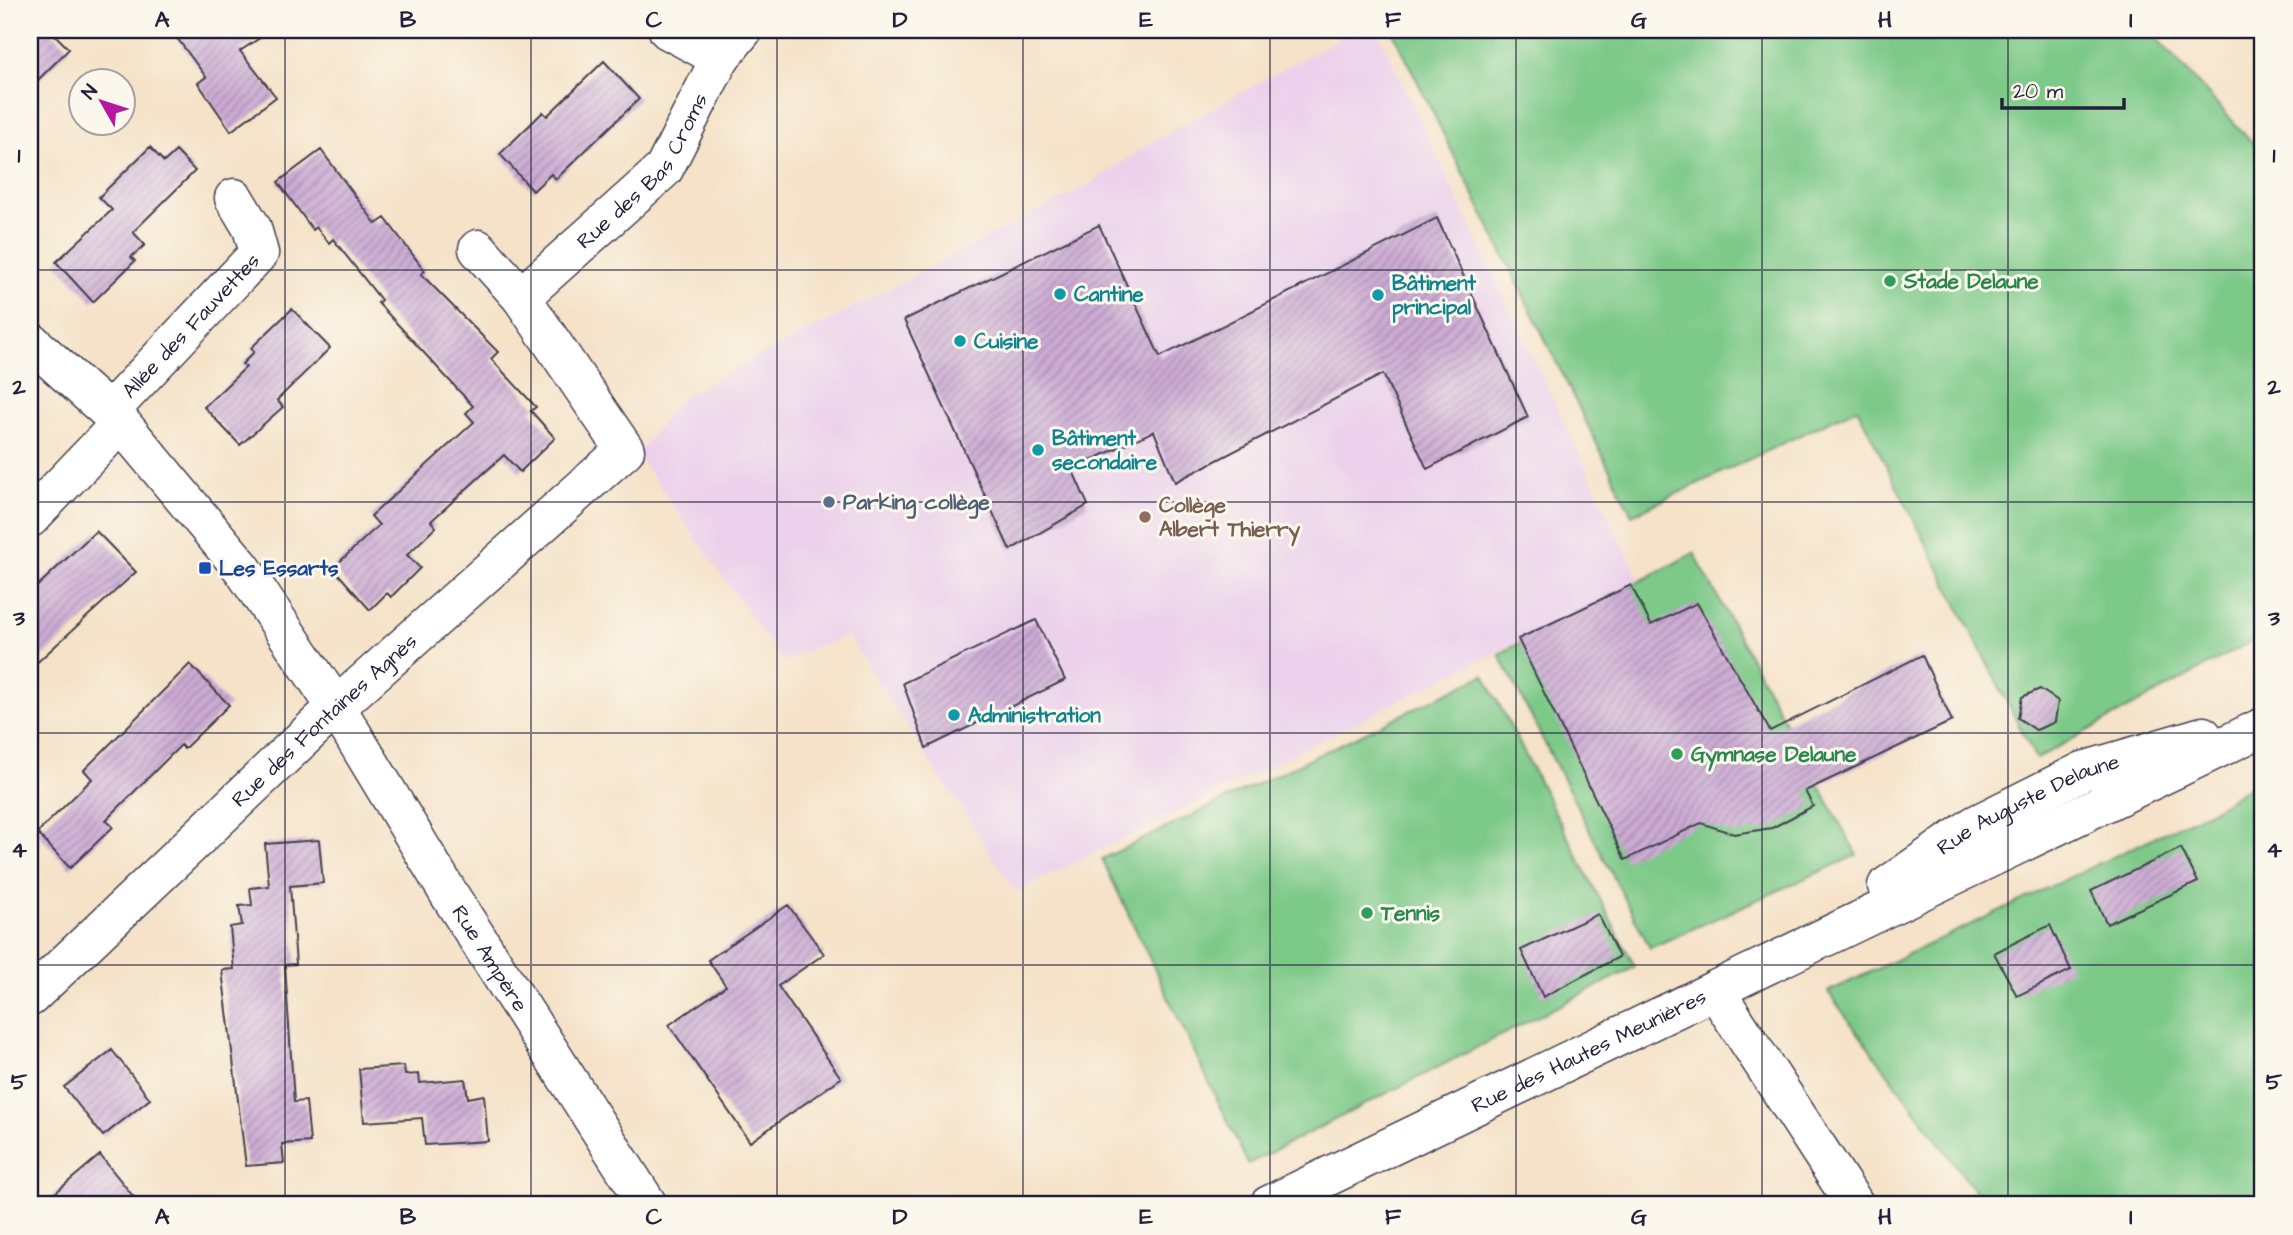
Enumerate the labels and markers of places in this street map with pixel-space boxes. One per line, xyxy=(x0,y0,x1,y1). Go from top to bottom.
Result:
place label: Stade Delaune xyxy=(1903,267,2039,296)
place label: Bâtiment principal xyxy=(1392,269,1476,323)
marker: Stade Delaune xyxy=(1882,273,1898,289)
place label: Cantine xyxy=(1074,280,1144,309)
marker: Cantine xyxy=(1052,286,1068,302)
marker: Bâtiment principal xyxy=(1370,287,1386,303)
place label: Cuisine xyxy=(974,327,1039,356)
marker: Cuisine xyxy=(952,333,968,349)
place label: Bâtiment secondaire xyxy=(1052,424,1158,477)
marker: Bâtiment secondaire xyxy=(1030,442,1046,458)
place label: Parking collège xyxy=(843,488,990,519)
place label: Collège Albert Thierry xyxy=(1159,491,1301,547)
marker: Parking collège xyxy=(821,494,837,510)
marker: Collège Albert Thierry xyxy=(1137,509,1153,525)
place label: Les Essarts xyxy=(219,554,339,583)
marker: Les Essarts xyxy=(197,560,213,576)
place label: Administration xyxy=(968,701,1101,730)
marker: Administration xyxy=(946,707,962,723)
place label: Gymnase Delaune xyxy=(1691,740,1857,772)
marker: Gymnase Delaune xyxy=(1669,746,1685,762)
place label: Tennis xyxy=(1380,899,1441,928)
marker: Tennis xyxy=(1359,905,1375,921)

